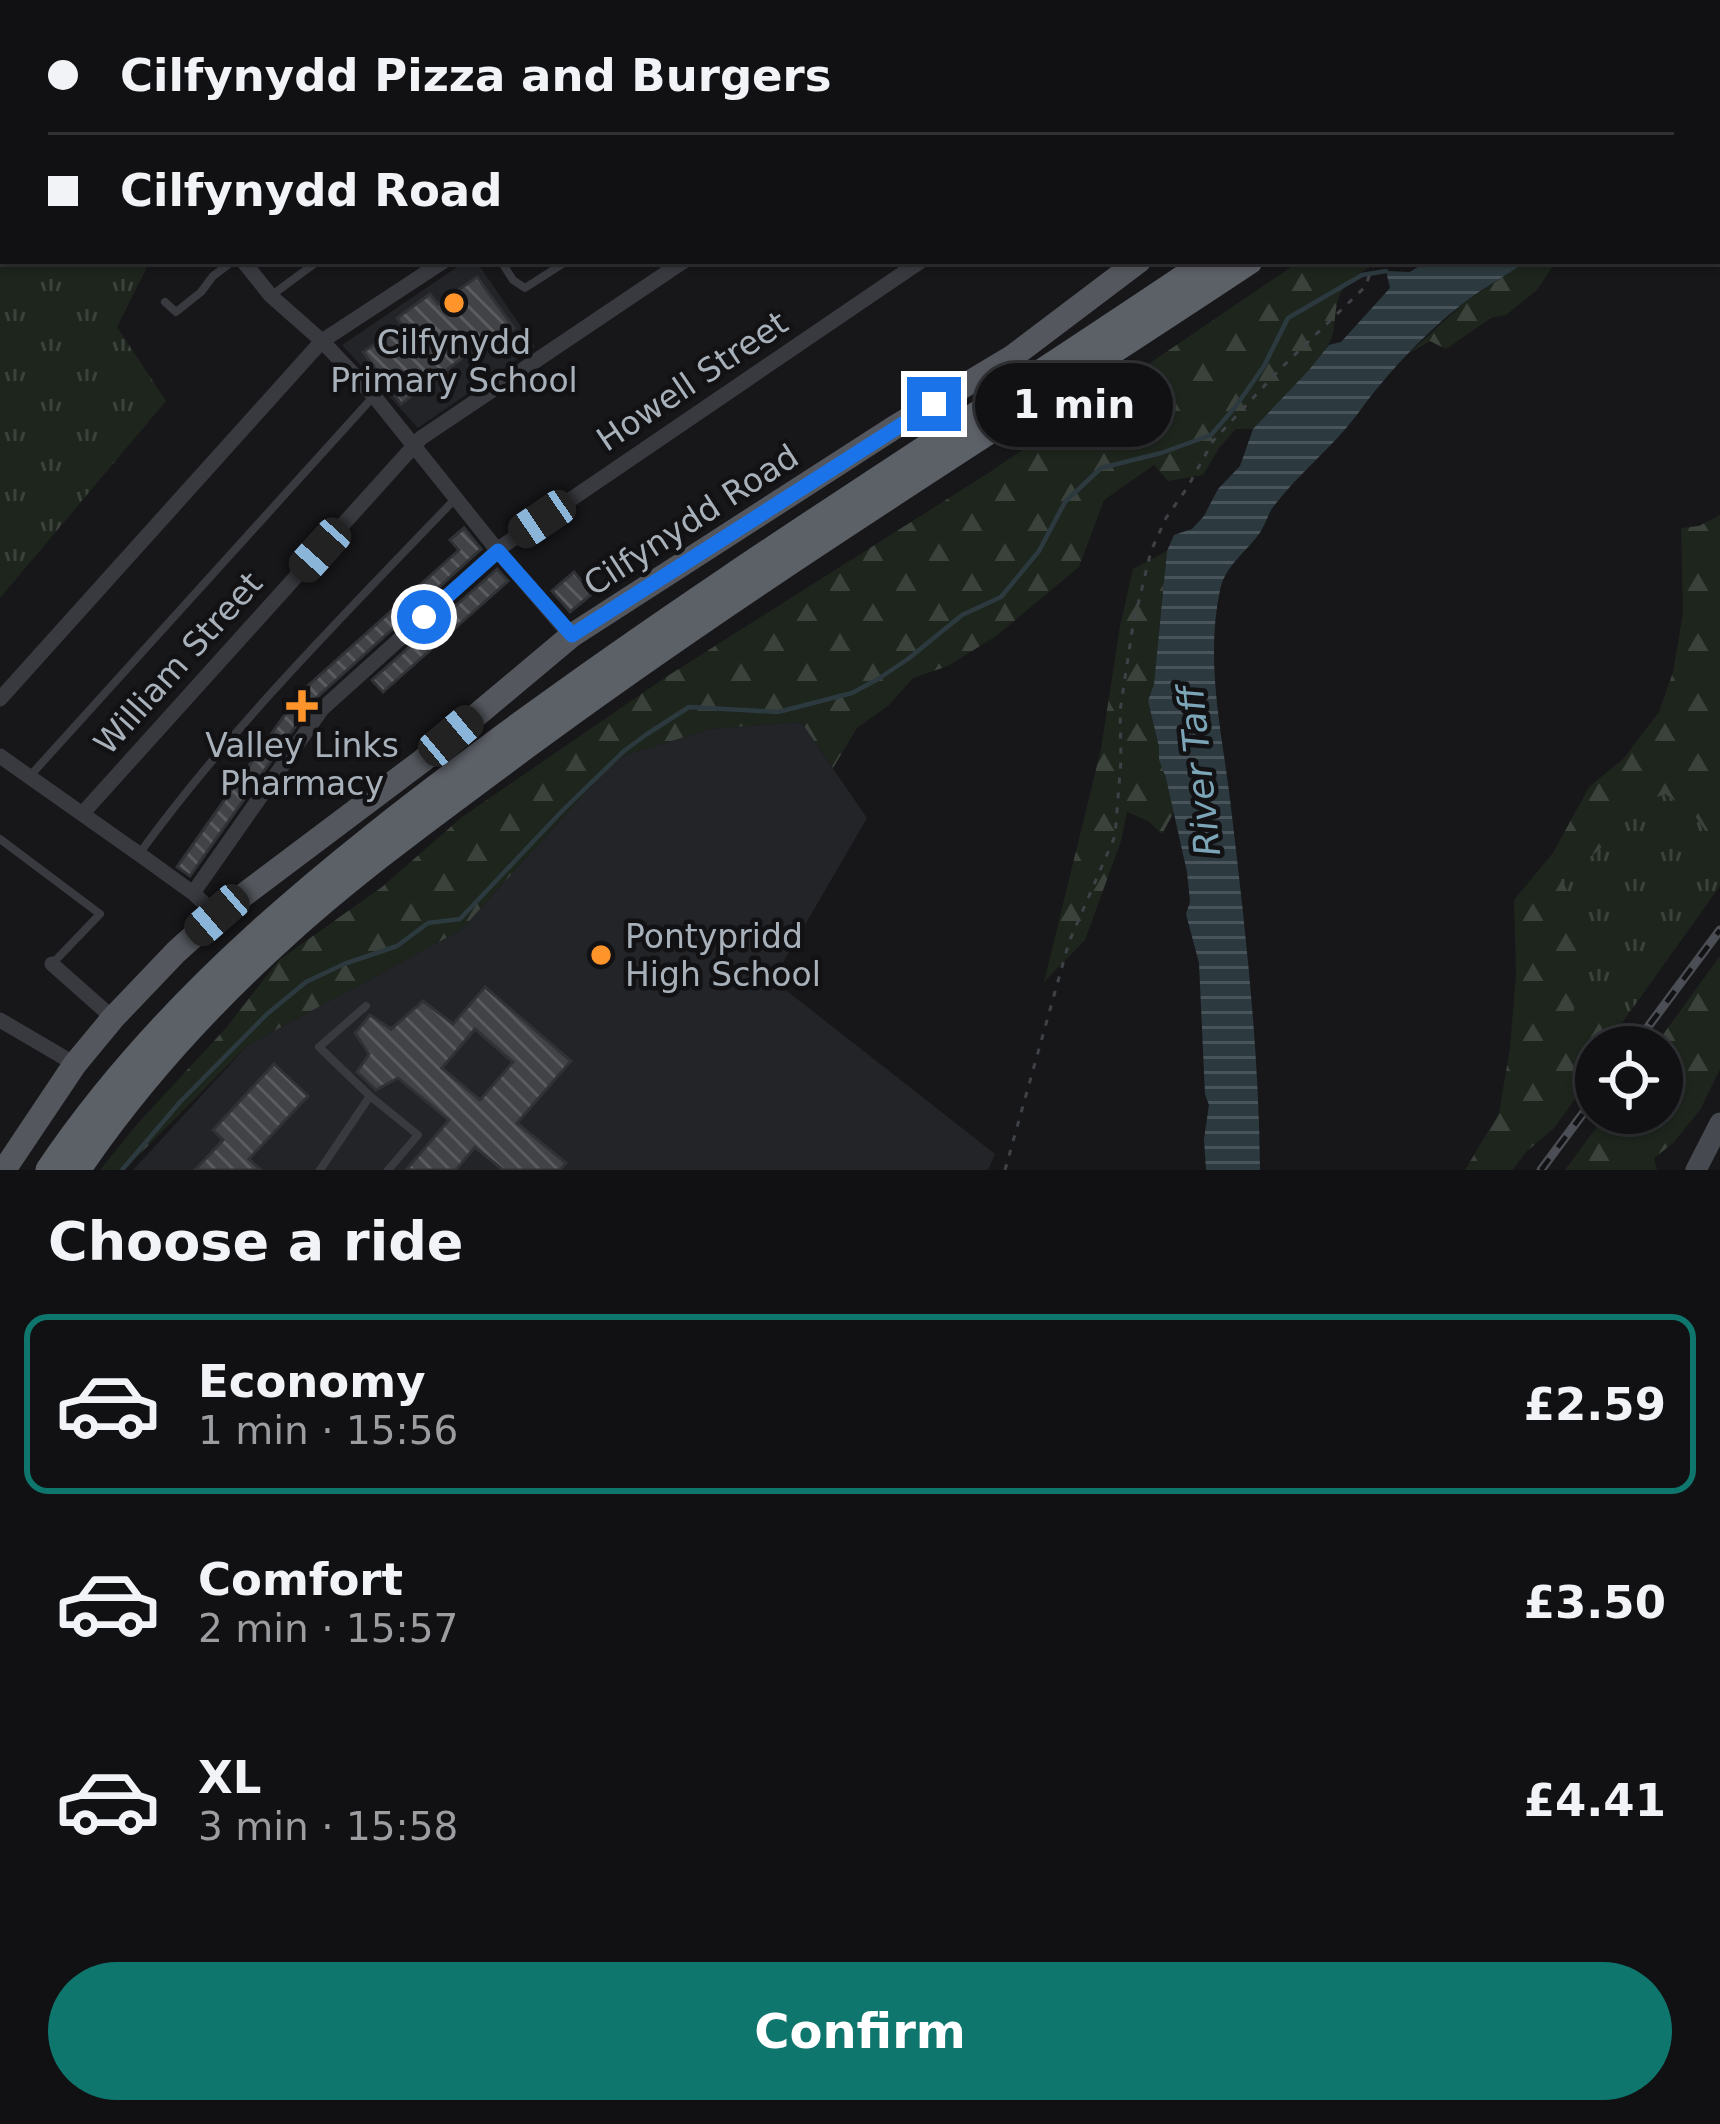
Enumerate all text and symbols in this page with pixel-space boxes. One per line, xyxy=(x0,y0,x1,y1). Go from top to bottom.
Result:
text: Cilfynydd Pizza and Burgers xyxy=(120,49,832,102)
text: Cilfynydd Road xyxy=(120,164,502,217)
marker: Cilfynydd Primary School xyxy=(441,290,467,316)
street label: Howell Street xyxy=(589,303,795,459)
place label: Cilfynydd Primary School xyxy=(330,323,578,400)
callout: 1 min xyxy=(976,362,1174,446)
route end xyxy=(907,377,961,431)
text: 1 min xyxy=(1013,382,1135,427)
street label: Cilfynydd Road xyxy=(577,436,805,604)
car xyxy=(502,484,582,554)
car xyxy=(283,511,357,589)
street label: William Street xyxy=(86,564,270,762)
route start xyxy=(397,590,451,644)
water label: River Taff xyxy=(1169,680,1228,858)
marker: Valley Links Pharmacy xyxy=(289,693,315,719)
car xyxy=(412,699,490,773)
place label: Valley Links Pharmacy xyxy=(205,726,399,803)
car xyxy=(178,878,256,952)
place label: Pontypridd High School xyxy=(625,917,821,994)
marker: Pontypridd High School xyxy=(588,942,614,968)
map controls xyxy=(1575,1026,1683,1134)
button: locate xyxy=(1575,1026,1683,1134)
text: Choose a ride xyxy=(48,1210,464,1273)
icon: car xyxy=(54,1350,162,1458)
text: Economy xyxy=(198,1355,426,1408)
text: £2.59 xyxy=(1524,1378,1666,1431)
text: 1 min · 15:56 xyxy=(198,1408,458,1453)
icon: car xyxy=(54,1548,162,1656)
text: Comfort xyxy=(198,1553,403,1606)
text: £3.50 xyxy=(1524,1576,1666,1629)
text: 2 min · 15:57 xyxy=(198,1606,458,1651)
icon: car xyxy=(54,1746,162,1854)
text: XL xyxy=(198,1751,261,1804)
text: £4.41 xyxy=(1524,1774,1666,1827)
text: 3 min · 15:58 xyxy=(198,1804,458,1849)
button: Confirm xyxy=(48,1962,1672,2100)

